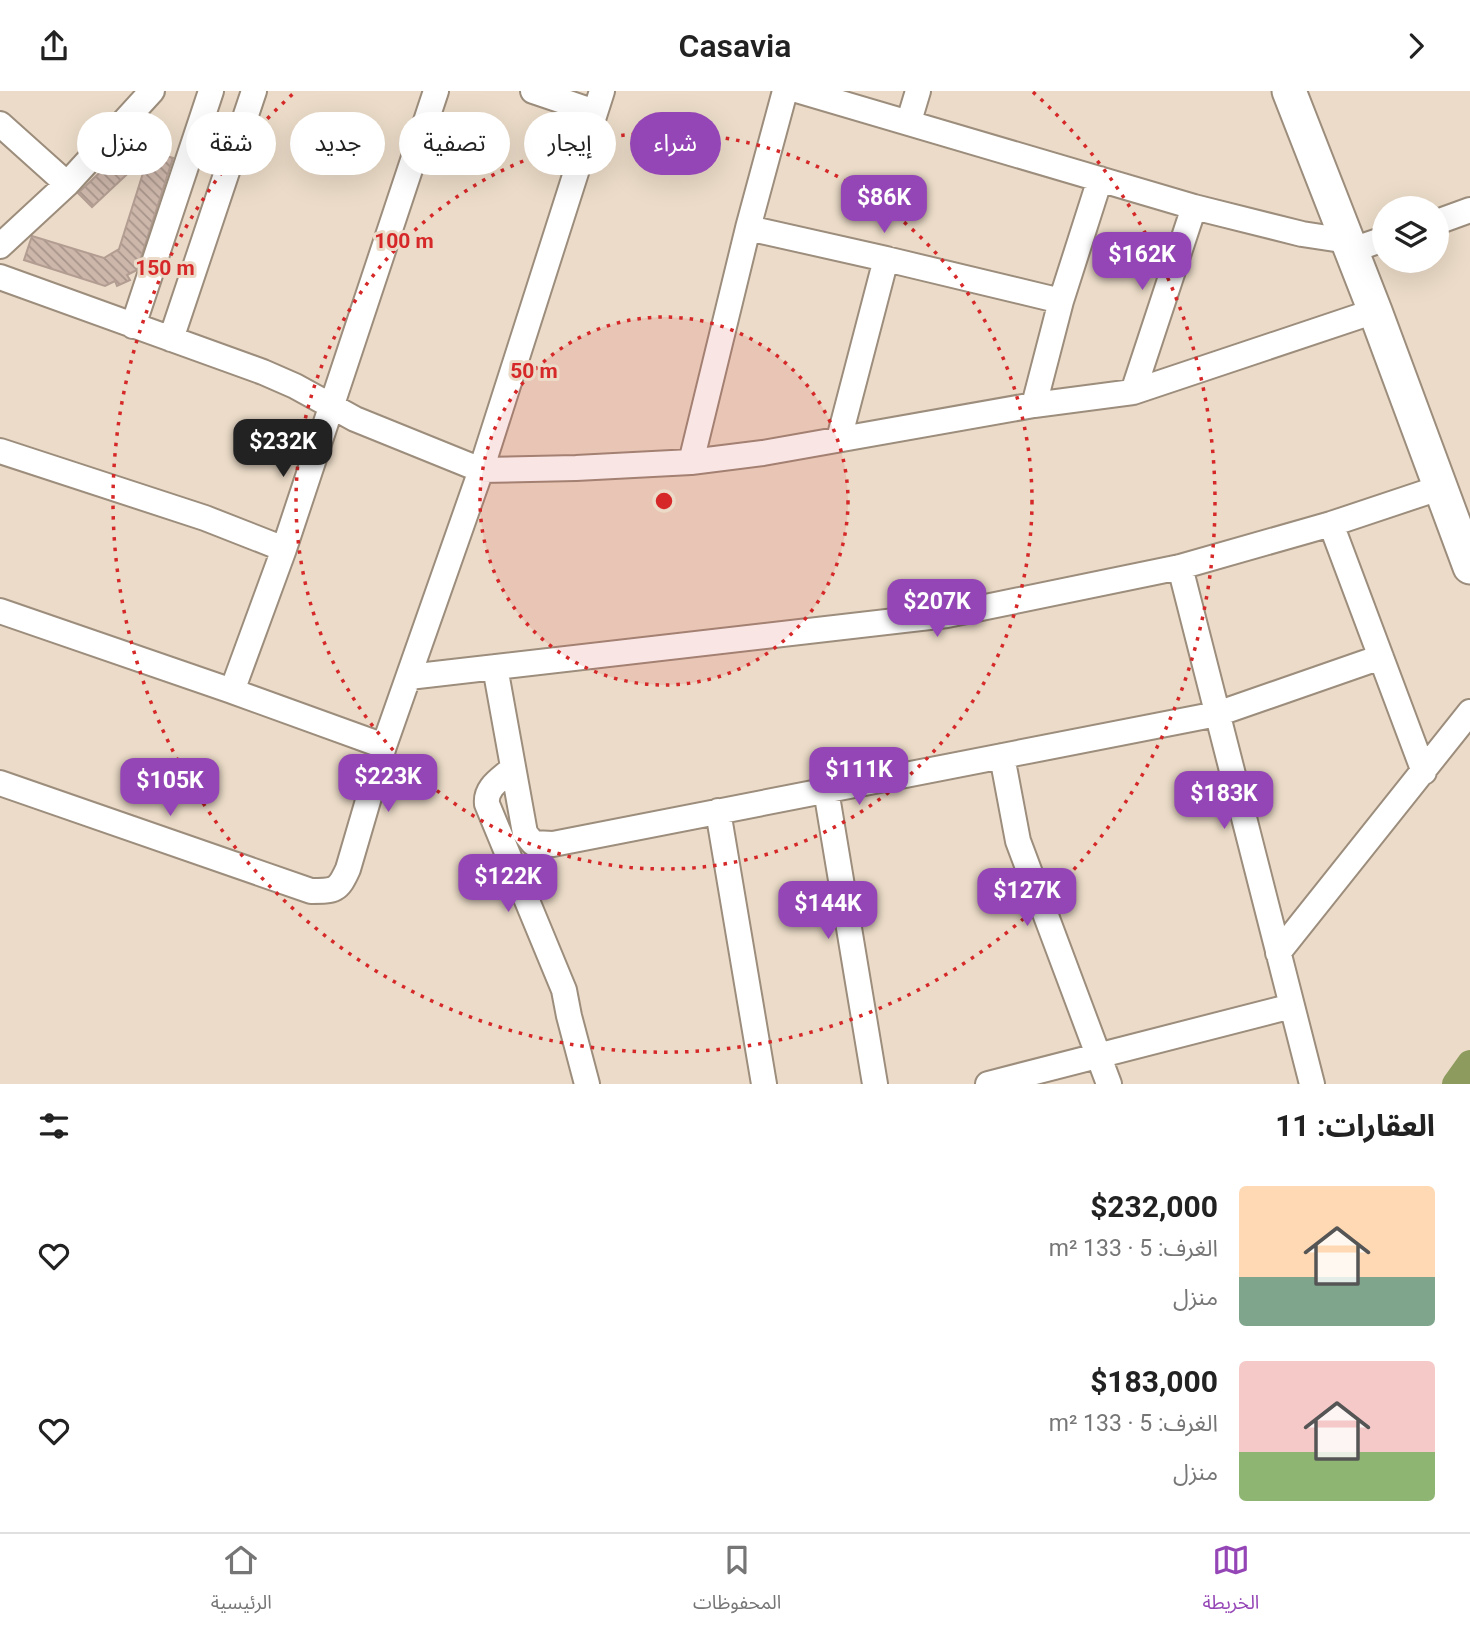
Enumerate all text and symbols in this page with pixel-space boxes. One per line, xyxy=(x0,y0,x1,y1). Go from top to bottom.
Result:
icon: share xyxy=(35,27,73,65)
text: Casavia xyxy=(678,27,792,65)
icon: forward xyxy=(1397,27,1435,65)
chip: منزل xyxy=(77,112,172,175)
chip: شقة xyxy=(186,112,276,175)
chip: جديد xyxy=(290,112,385,175)
chip: تصفية xyxy=(399,112,510,175)
chip: إيجار xyxy=(524,112,616,175)
chip: شراء xyxy=(630,112,721,175)
pin: $86K xyxy=(843,176,925,235)
text: $86K xyxy=(857,184,911,211)
map controls xyxy=(1372,196,1449,273)
button: layers xyxy=(1372,196,1449,273)
text: 100 m xyxy=(374,229,434,253)
pin: $162K xyxy=(1093,233,1191,292)
text: $162K xyxy=(1108,241,1176,268)
text: 150 m xyxy=(135,256,195,280)
text: 50 m xyxy=(510,359,558,383)
pin: $232K xyxy=(234,419,332,479)
text: $232K xyxy=(249,428,317,455)
centre of rings xyxy=(652,489,676,513)
pin: $207K xyxy=(888,580,986,639)
text: $207K xyxy=(903,588,971,615)
pin: $111K xyxy=(810,747,908,807)
pin: $223K xyxy=(339,755,437,814)
text: $111K xyxy=(825,756,893,783)
pin: $105K xyxy=(121,759,219,818)
text: $223K xyxy=(354,763,422,790)
text: $105K xyxy=(136,767,204,794)
pin: $183K xyxy=(1175,771,1273,831)
text: $183K xyxy=(1190,780,1258,807)
pin: $122K xyxy=(459,855,557,914)
text: $122K xyxy=(474,863,542,890)
pin: $127K xyxy=(978,869,1076,928)
text: $127K xyxy=(993,877,1061,904)
pin: $144K xyxy=(779,881,877,941)
text: $144K xyxy=(794,890,862,917)
icon: filters xyxy=(35,1107,73,1145)
text: العقارات: 11 xyxy=(1275,1108,1435,1143)
text: $232,000 xyxy=(1090,1189,1218,1224)
icon: home xyxy=(1295,1214,1379,1298)
text: الغرف: 5 · 133 m² xyxy=(1049,1235,1218,1262)
icon: heart xyxy=(35,1237,73,1275)
text: منزل xyxy=(1173,1284,1218,1311)
text: $183,000 xyxy=(1090,1364,1218,1399)
icon: home xyxy=(1295,1389,1379,1473)
text: الغرف: 5 · 133 m² xyxy=(1049,1410,1218,1437)
icon: heart xyxy=(35,1412,73,1450)
text: منزل xyxy=(1173,1459,1218,1486)
tab: الرئيسية xyxy=(211,1541,272,1623)
tab: المحفوظات xyxy=(693,1541,781,1623)
tab: الخريطة xyxy=(1202,1541,1259,1623)

